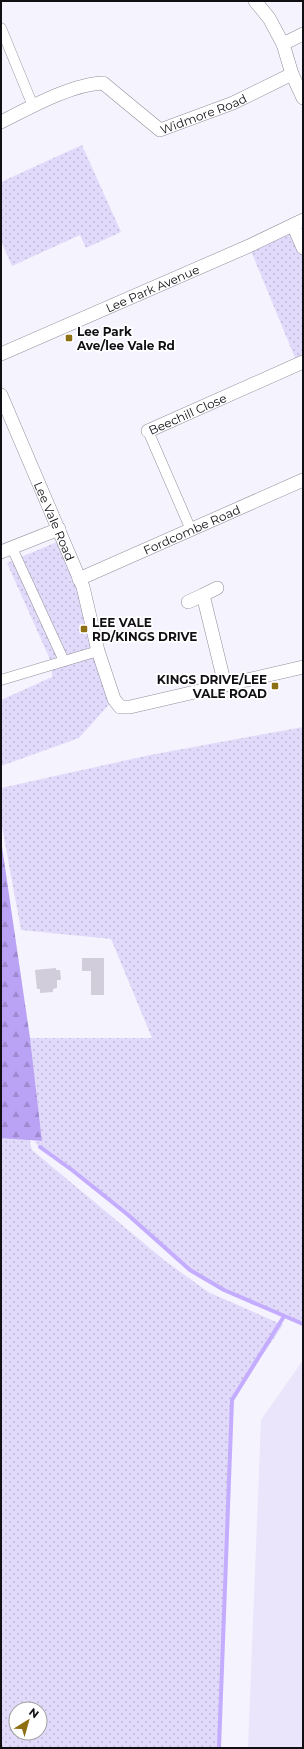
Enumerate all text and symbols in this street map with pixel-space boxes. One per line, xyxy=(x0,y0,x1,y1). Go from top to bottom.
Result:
street label: Widmore Road xyxy=(158,90,249,137)
street label: Lee Park Avenue xyxy=(103,261,201,315)
place label: Lee Park Ave/lee Vale Rd xyxy=(76,324,175,353)
marker: Lee Park Ave/lee Vale Rd xyxy=(64,333,74,343)
street label: Beechill Close xyxy=(146,390,229,437)
street label: Lee Vale Road xyxy=(31,479,78,563)
street label: Fordcombe Road xyxy=(141,501,242,557)
place label: LEE VALE RD/KINGS DRIVE xyxy=(92,615,197,644)
marker: LEE VALE RD/KINGS DRIVE xyxy=(79,624,89,634)
place label: KINGS DRIVE/LEE VALE ROAD xyxy=(157,672,267,701)
marker: KINGS DRIVE/LEE VALE ROAD xyxy=(270,681,280,691)
north arrow xyxy=(8,1701,48,1741)
text: N xyxy=(26,1705,42,1721)

